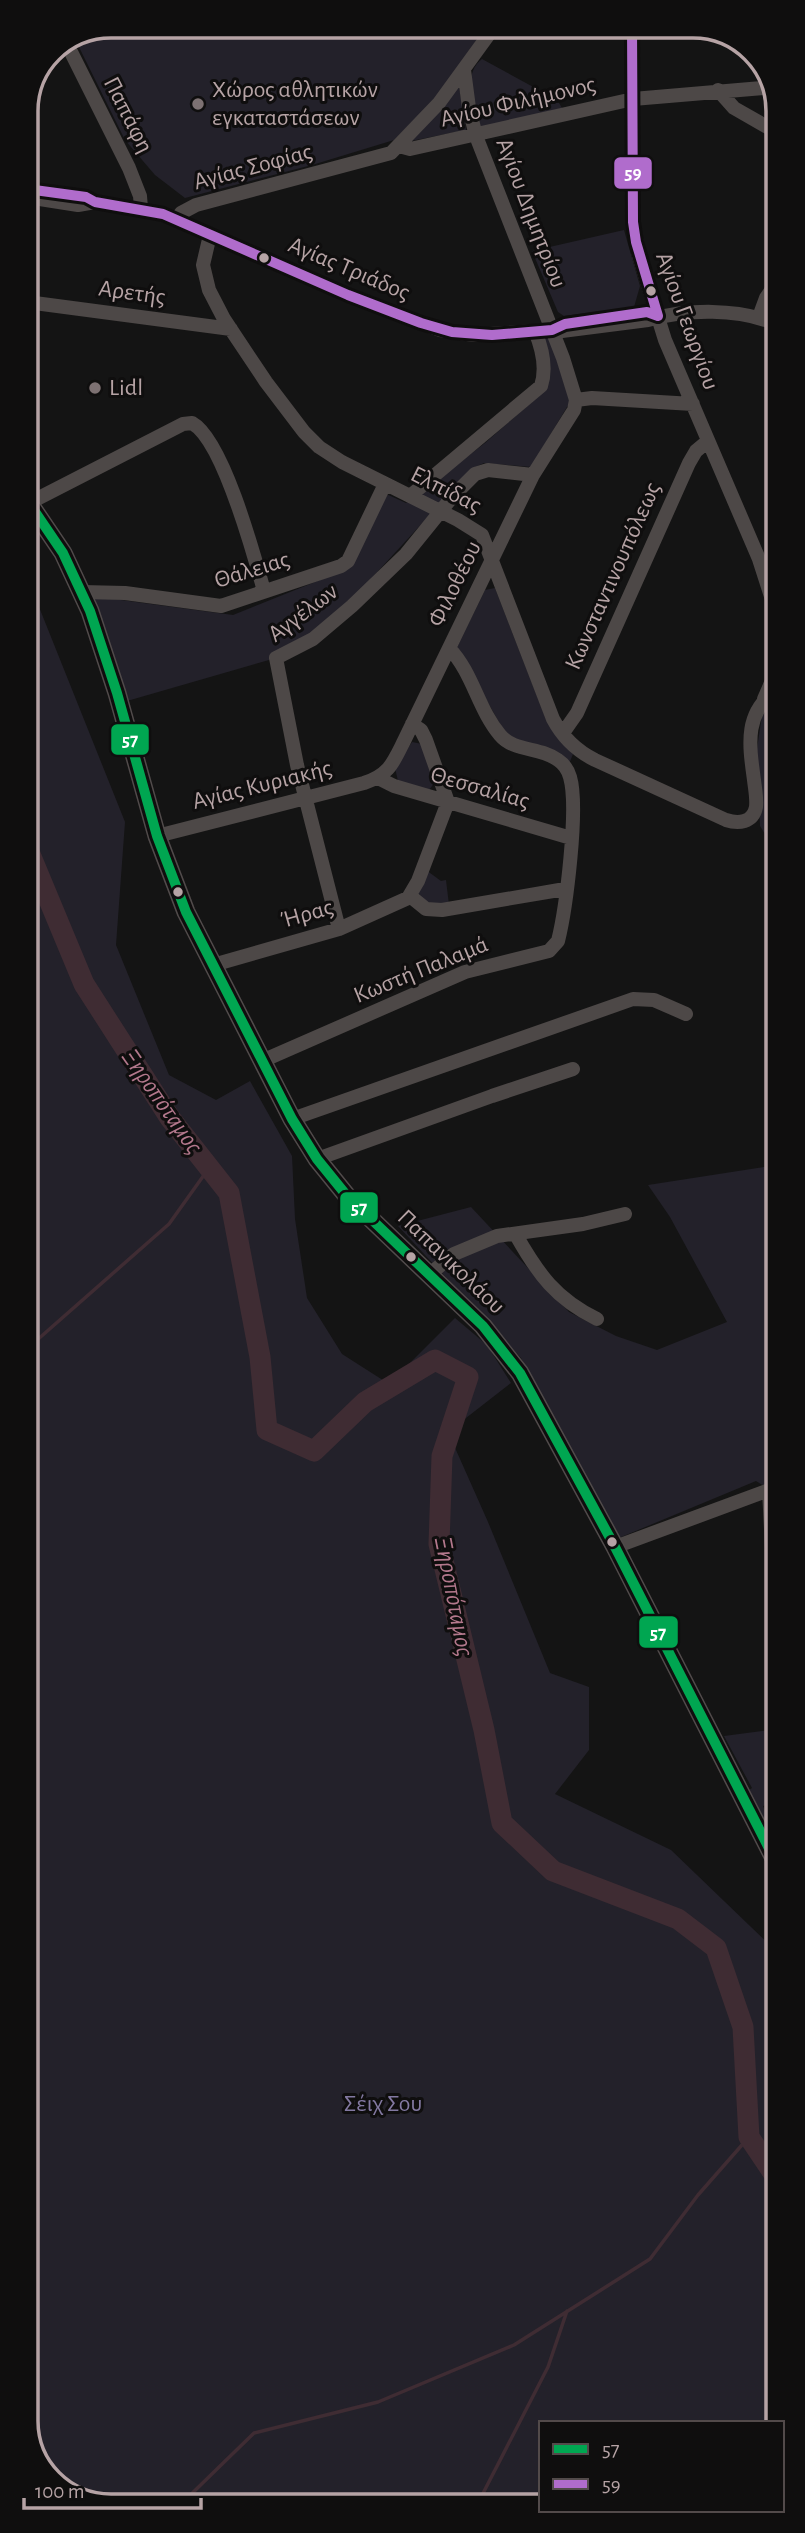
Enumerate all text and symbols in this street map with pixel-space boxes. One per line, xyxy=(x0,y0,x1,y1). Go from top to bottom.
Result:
street label: Αγίου Φιλήμονος xyxy=(438,72,598,132)
street label: Παπάφη xyxy=(99,73,157,157)
place label: Χώρος αθλητικών εγκαταστάσεων xyxy=(212,78,378,130)
marker: Χώρος αθλητικών εγκαταστάσεων xyxy=(190,96,206,112)
street label: Αγίου Δημητρίου xyxy=(491,135,571,291)
street label: Αγίας Σοφίας xyxy=(191,140,315,194)
line badge: 59 xyxy=(613,156,653,190)
text: 59 xyxy=(624,164,642,183)
street label: Αγίας Τριάδος xyxy=(285,233,413,305)
street label: Αγίου Γεωργίου xyxy=(651,249,723,393)
unlabelled marker xyxy=(257,251,271,265)
street label: Αρετής xyxy=(97,276,167,310)
unlabelled marker xyxy=(644,284,658,298)
place label: Lidl xyxy=(109,376,143,400)
marker: Lidl xyxy=(87,380,103,396)
street label: Ελπίδας xyxy=(407,462,485,518)
street label: Κωνσταντινουπόλεως xyxy=(561,479,665,673)
street label: Φιλοθέου xyxy=(424,537,486,631)
street label: Θάλειας xyxy=(212,547,292,593)
street label: Αγγέλων xyxy=(264,579,342,647)
line badge: 57 xyxy=(110,723,150,756)
text: 57 xyxy=(122,731,138,750)
street label: Αγίας Κυριακής xyxy=(190,756,334,814)
street label: Θεσσαλίας xyxy=(428,762,532,814)
unlabelled marker xyxy=(171,885,185,899)
street label: Ήρας xyxy=(278,895,336,933)
street label: Κωστή Παλαμά xyxy=(350,932,492,1008)
water label: Ξηροπόταμος xyxy=(116,1044,208,1158)
line badge: 57 xyxy=(339,1191,379,1224)
text: 57 xyxy=(351,1199,367,1218)
street label: Παπανικολάου xyxy=(393,1205,509,1319)
unlabelled marker xyxy=(404,1250,418,1264)
water label: Ξηροπόταμος xyxy=(430,1534,478,1658)
unlabelled marker xyxy=(605,1535,619,1549)
line badge: 57 xyxy=(638,1615,679,1649)
text: 57 xyxy=(650,1624,666,1643)
park label: Σέιχ Σου xyxy=(344,2092,422,2116)
legend xyxy=(539,2421,784,2512)
text: 57 xyxy=(602,2439,620,2460)
scale bar xyxy=(24,2466,201,2510)
text: 59 xyxy=(602,2474,621,2495)
text: 100 m xyxy=(35,2481,85,2502)

